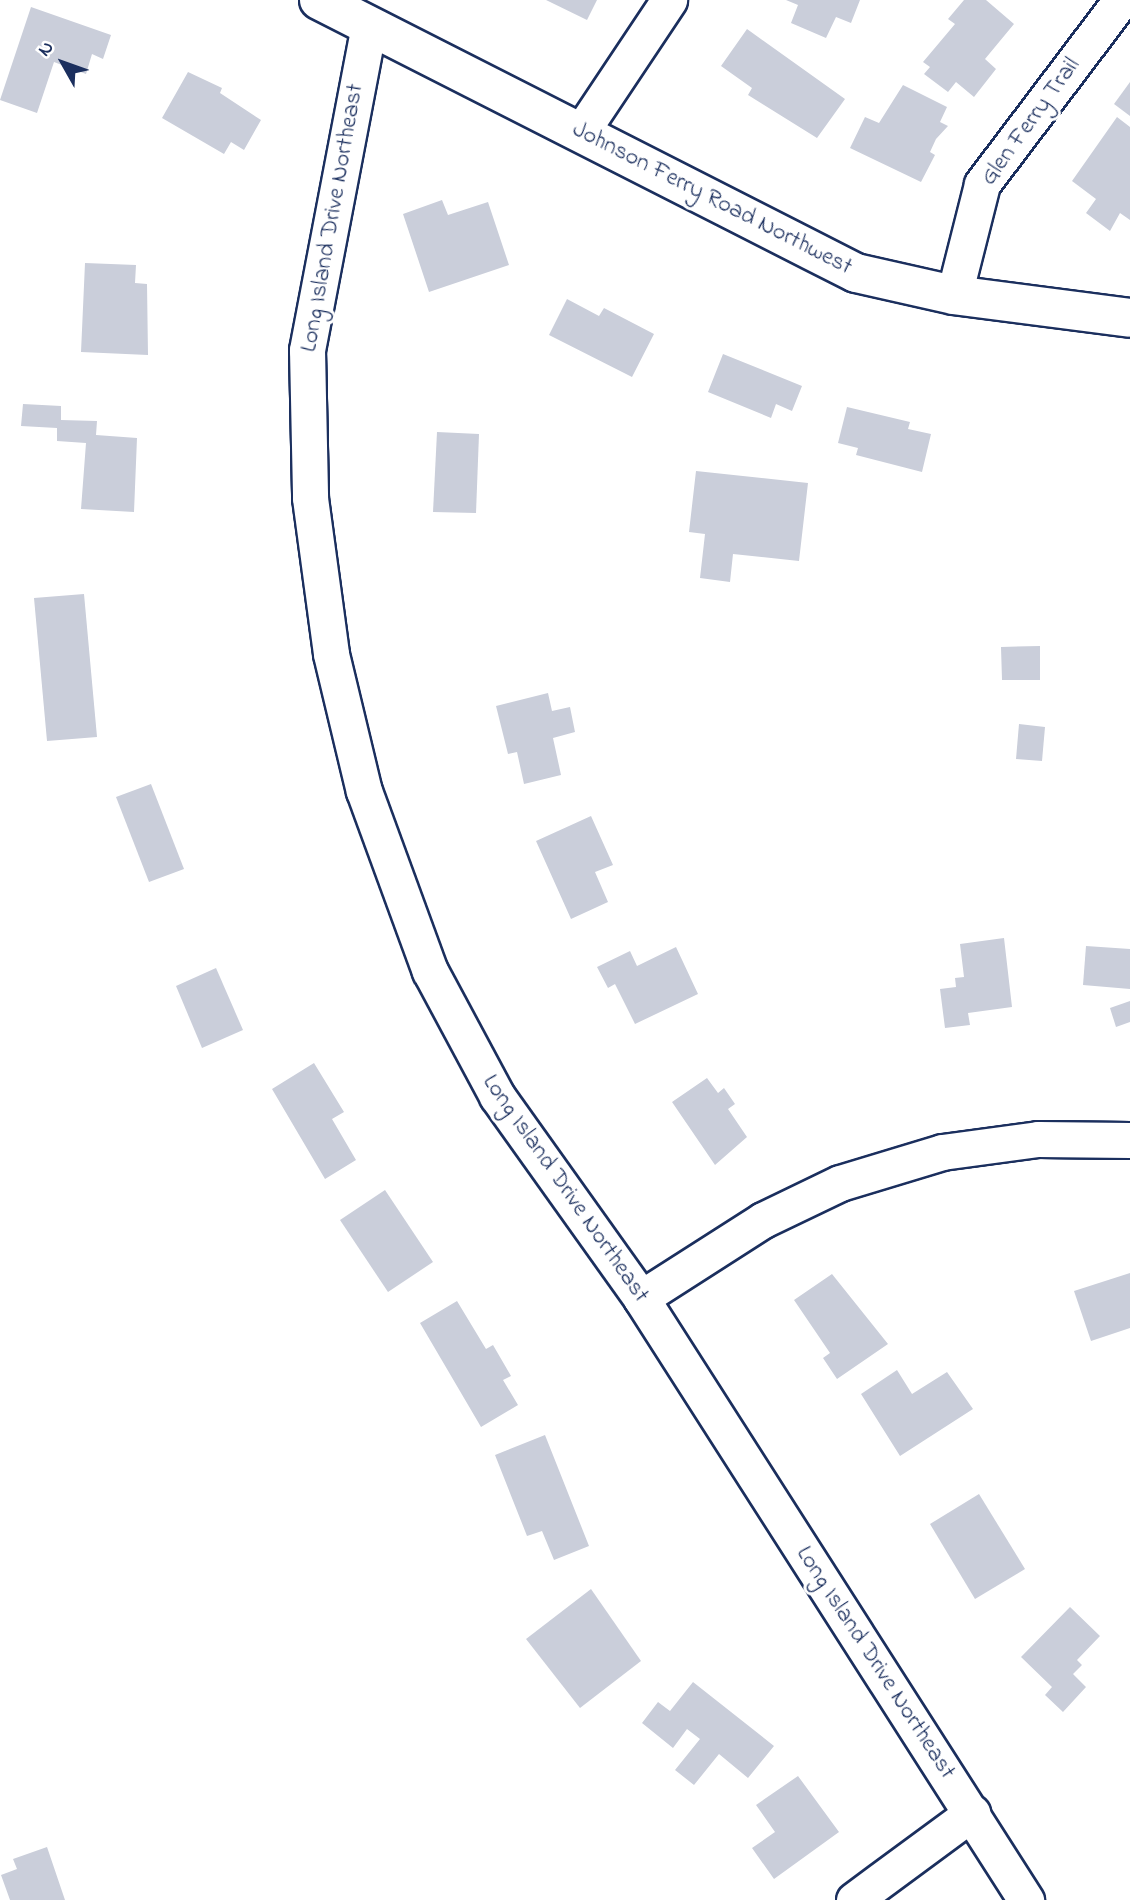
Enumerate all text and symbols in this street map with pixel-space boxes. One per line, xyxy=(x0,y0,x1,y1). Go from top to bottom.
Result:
north arrow xyxy=(28,28,98,98)
text: N xyxy=(32,36,61,63)
street label: Glen Ferry Trail xyxy=(975,53,1087,191)
street label: Long Island Drive Northeast xyxy=(295,82,371,354)
street label: Johnson Ferry Road Northwest xyxy=(567,116,857,282)
street label: Long Island Drive Northeast xyxy=(475,1069,655,1309)
street label: Long Island Drive Northeast xyxy=(789,1541,961,1785)

